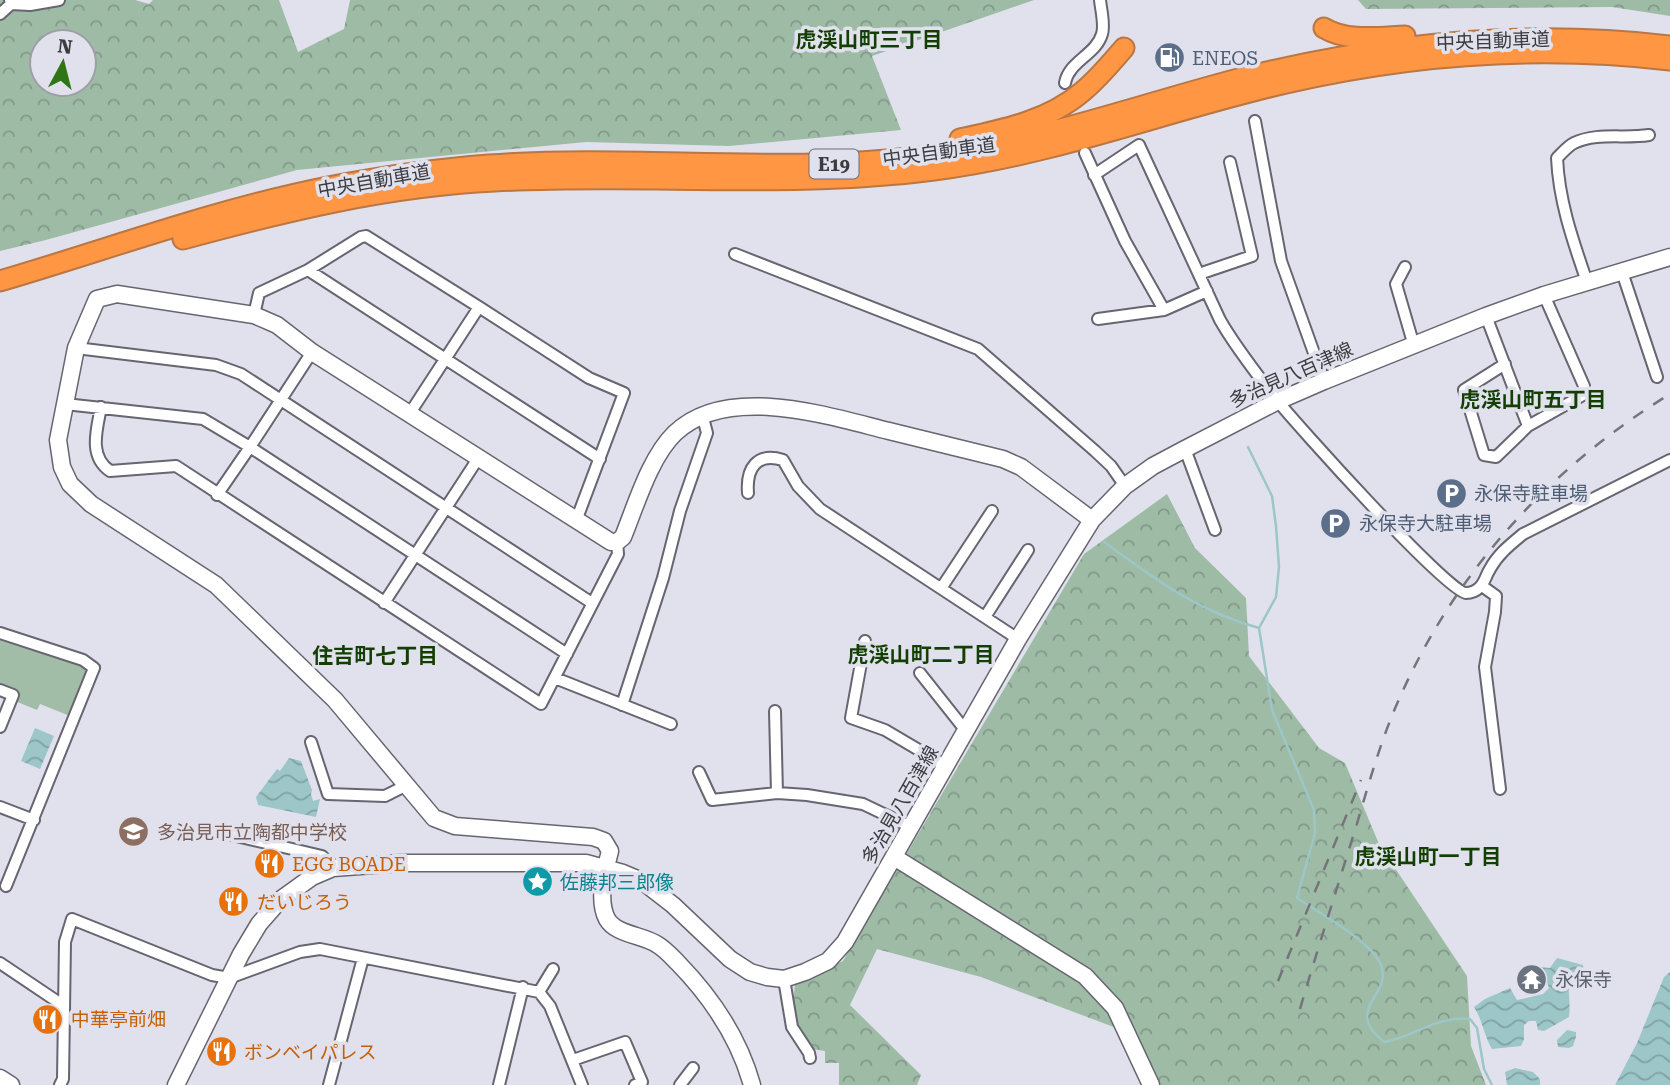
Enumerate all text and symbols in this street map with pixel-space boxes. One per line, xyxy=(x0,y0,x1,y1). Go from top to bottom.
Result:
north arrow xyxy=(28,28,98,98)
district label: 虎渓山町三丁目 xyxy=(796,28,943,52)
street label: 中央自動車道 xyxy=(1436,28,1550,54)
text: N xyxy=(56,34,74,59)
fuel station icon: ENEOS xyxy=(1152,41,1186,75)
place label: ENEOS xyxy=(1192,47,1258,70)
street label: 中央自動車道 xyxy=(881,133,997,171)
road number: E19 xyxy=(810,149,858,178)
street label: 中央自動車道 xyxy=(316,160,432,202)
street label: 多治見八百津線 xyxy=(1226,337,1356,413)
district label: 虎渓山町五丁目 xyxy=(1460,388,1607,412)
parking icon: 永保寺駐車場 xyxy=(1434,476,1468,510)
place label: 永保寺駐車場 xyxy=(1474,482,1588,505)
parking icon: 永保寺大駐車場 xyxy=(1319,506,1353,540)
place label: 永保寺大駐車場 xyxy=(1359,512,1492,535)
district label: 虎渓山町二丁目 xyxy=(848,643,995,667)
district label: 住吉町七丁目 xyxy=(312,644,438,668)
street label: 多治見八百津線 xyxy=(857,742,943,868)
school or university icon: 多治見市立陶都中学校 xyxy=(117,815,151,849)
place label: 多治見市立陶都中学校 xyxy=(157,821,347,844)
district label: 虎渓山町一丁目 xyxy=(1355,845,1502,869)
restaurant icon: EGG BOADE xyxy=(252,847,286,881)
place label: EGG BOADE xyxy=(292,853,406,876)
place icon: 佐藤邦三郎像 xyxy=(520,865,554,899)
place label: 佐藤邦三郎像 xyxy=(560,871,674,894)
restaurant icon: だいじろう xyxy=(217,885,251,919)
place label: だいじろう xyxy=(257,891,352,914)
temple icon: 永保寺 xyxy=(1515,962,1549,996)
place label: 永保寺 xyxy=(1555,968,1612,991)
restaurant icon: 中華亭前畑 xyxy=(31,1002,65,1036)
place label: 中華亭前畑 xyxy=(71,1008,166,1031)
restaurant icon: ボンベイパレス xyxy=(204,1035,238,1069)
place label: ボンベイパレス xyxy=(244,1041,377,1064)

